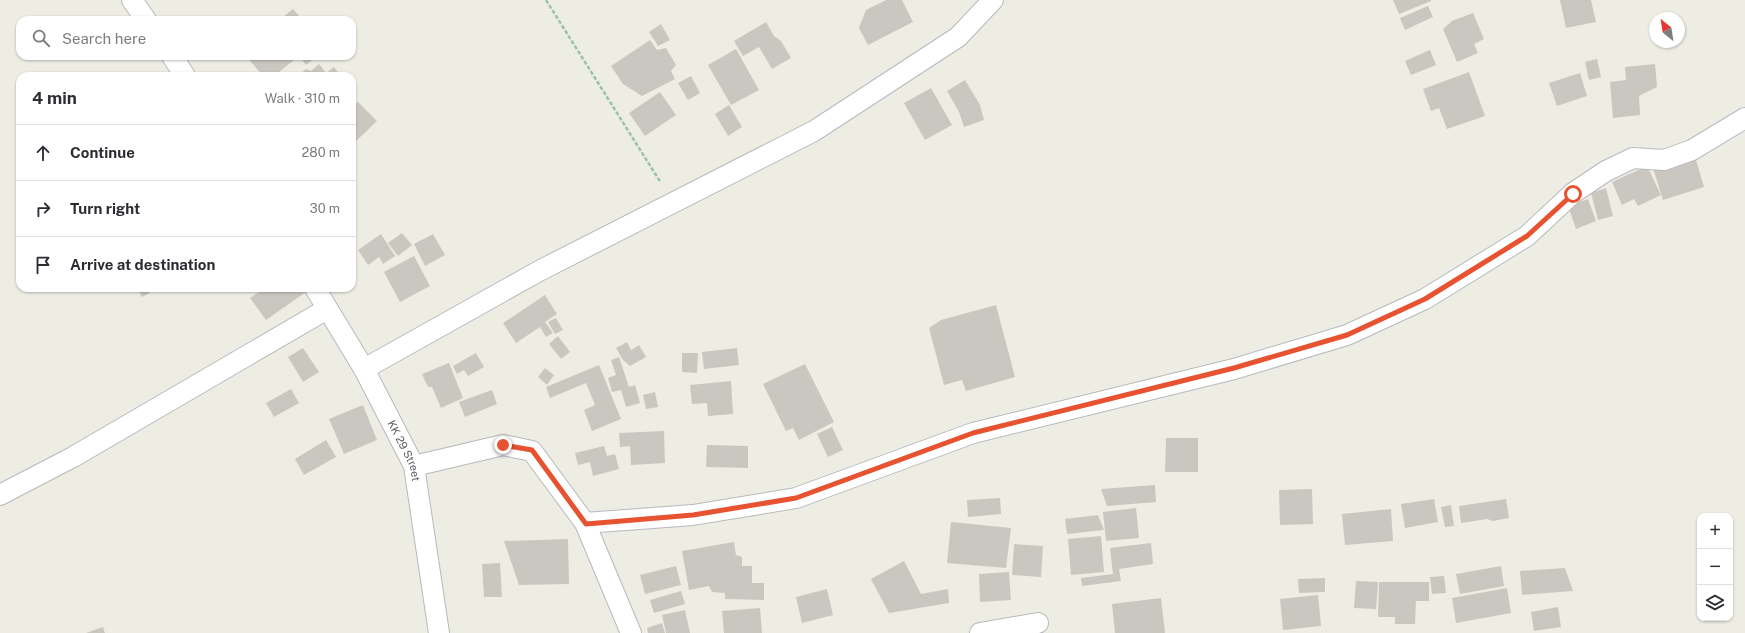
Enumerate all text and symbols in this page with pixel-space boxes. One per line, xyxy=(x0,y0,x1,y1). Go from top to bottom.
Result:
north arrow xyxy=(1649,12,1685,48)
search box xyxy=(16,16,356,60)
icon: search xyxy=(30,27,52,49)
text: Search here xyxy=(62,30,146,47)
text: 4 min xyxy=(32,88,77,108)
text: Walk · 310 m xyxy=(265,91,340,106)
icon: ahead xyxy=(32,142,54,164)
text: Continue xyxy=(70,144,135,161)
text: 280 m xyxy=(302,145,340,160)
route start xyxy=(1564,185,1582,203)
icon: right xyxy=(32,198,54,220)
text: Turn right xyxy=(70,200,140,217)
text: 30 m xyxy=(310,201,340,216)
icon: arrive xyxy=(32,254,54,276)
text: Arrive at destination xyxy=(70,256,215,273)
street label: KK 29 Street xyxy=(385,418,422,482)
route end xyxy=(494,436,512,454)
map controls xyxy=(1697,513,1733,621)
button: + xyxy=(1697,513,1733,549)
button: − xyxy=(1697,549,1733,585)
button: layers xyxy=(1697,585,1733,621)

